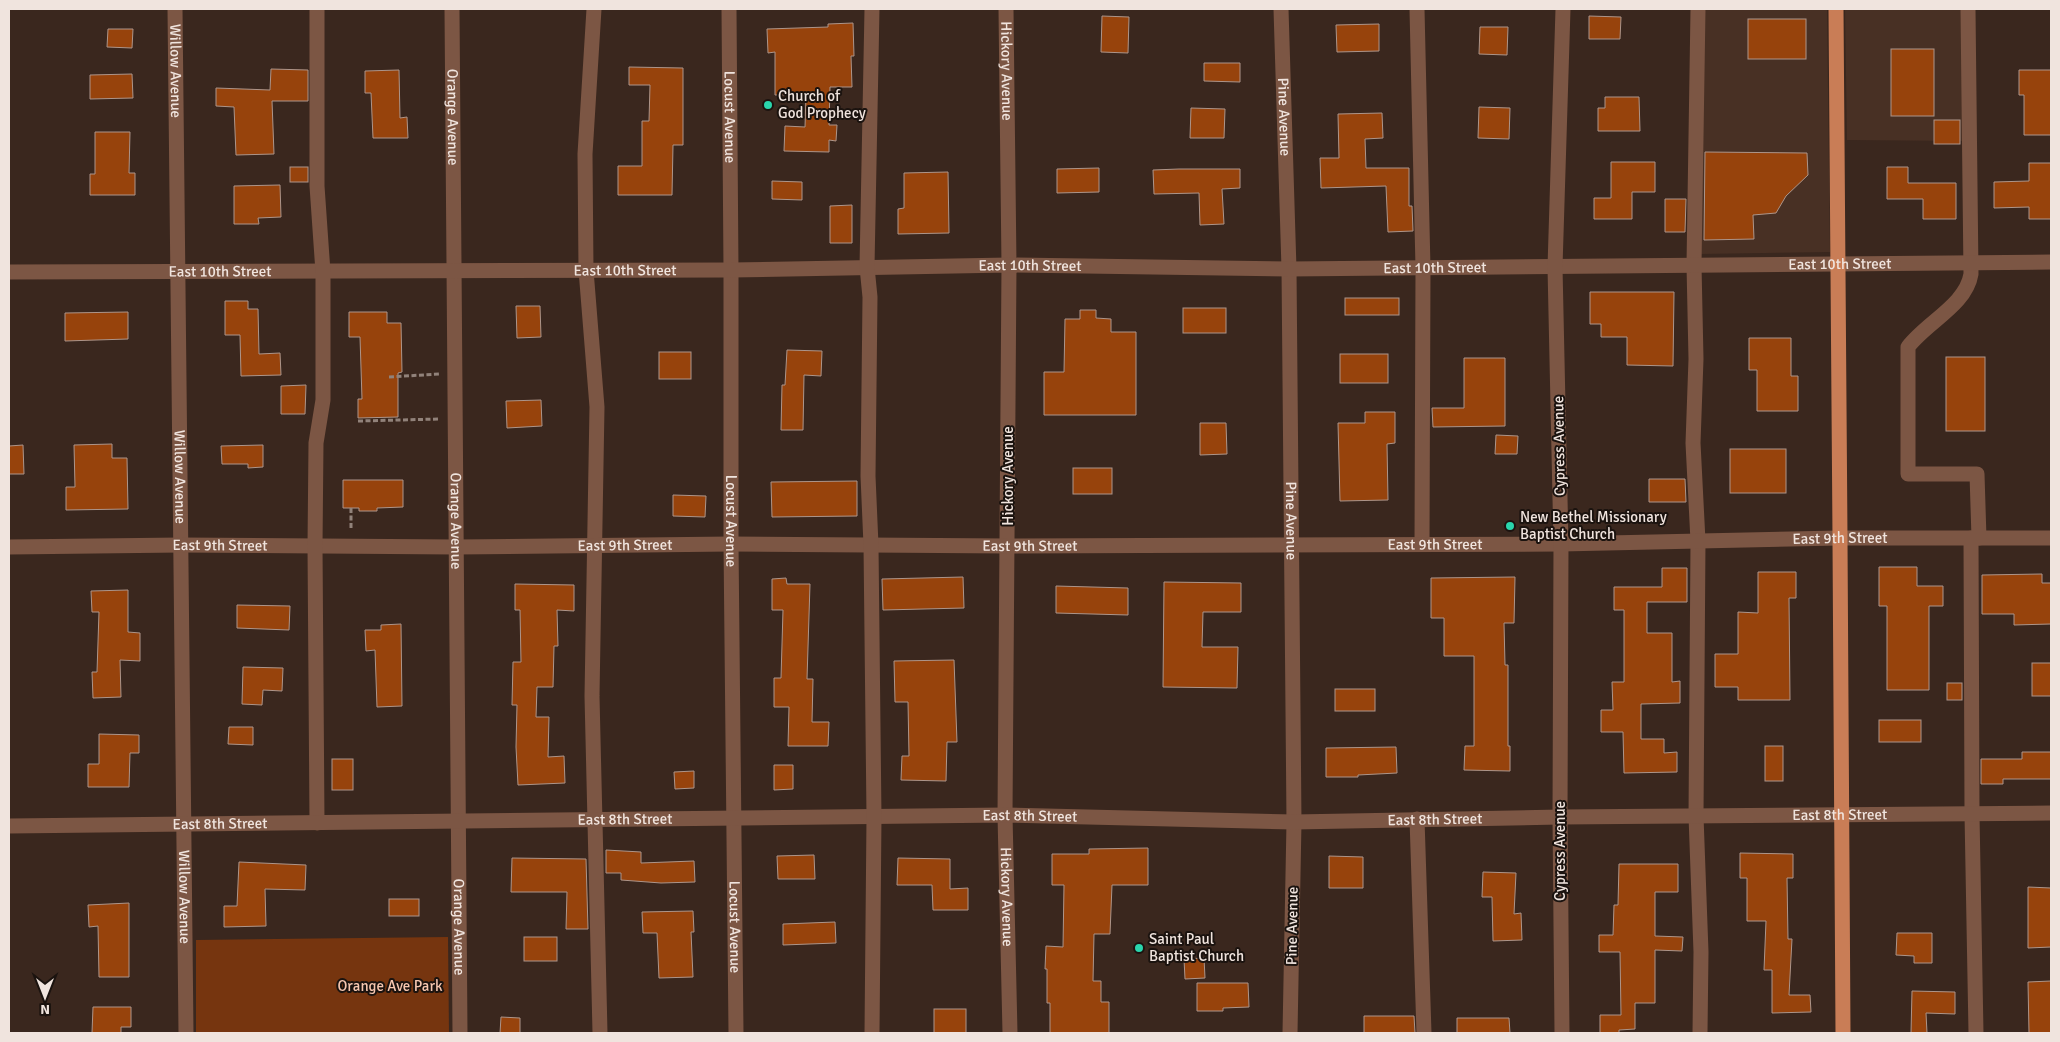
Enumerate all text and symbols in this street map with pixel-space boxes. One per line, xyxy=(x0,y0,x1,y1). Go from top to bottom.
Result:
street label: Hickory Avenue xyxy=(997,21,1016,121)
street label: Willow Avenue xyxy=(166,24,185,118)
street label: Orange Avenue xyxy=(443,69,462,165)
street label: Locust Avenue xyxy=(720,71,739,163)
street label: Pine Avenue xyxy=(1274,77,1295,156)
place label: Church of God Prophecy xyxy=(778,87,866,122)
marker: Church of God Prophecy xyxy=(762,99,774,111)
street label: East 10th Street xyxy=(1788,254,1892,273)
street label: East 10th Street xyxy=(978,256,1082,275)
street label: East 10th Street xyxy=(1383,258,1487,277)
street label: East 10th Street xyxy=(573,261,677,279)
street label: East 10th Street xyxy=(168,262,272,281)
street label: Cypress Avenue xyxy=(1549,396,1569,496)
street label: Hickory Avenue xyxy=(999,426,1017,526)
street label: Willow Avenue xyxy=(171,430,190,524)
street label: Orange Avenue xyxy=(447,473,465,569)
street label: Locust Avenue xyxy=(722,475,740,567)
street label: Pine Avenue xyxy=(1282,482,1301,560)
place label: New Bethel Missionary Baptist Church xyxy=(1520,508,1667,543)
marker: New Bethel Missionary Baptist Church xyxy=(1504,520,1516,532)
street label: East 9th Street xyxy=(1792,529,1887,548)
street label: East 9th Street xyxy=(1387,535,1483,554)
street label: East 9th Street xyxy=(172,536,268,555)
street label: East 9th Street xyxy=(577,536,673,555)
street label: East 9th Street xyxy=(982,537,1078,555)
street label: Cypress Avenue xyxy=(1551,801,1569,901)
street label: East 8th Street xyxy=(1792,805,1887,824)
street label: East 8th Street xyxy=(982,806,1078,826)
street label: East 8th Street xyxy=(1387,809,1483,829)
street label: East 8th Street xyxy=(577,810,673,829)
street label: East 8th Street xyxy=(172,814,268,833)
street label: Hickory Avenue xyxy=(997,847,1017,947)
street label: Willow Avenue xyxy=(175,850,194,944)
street label: Orange Avenue xyxy=(450,879,469,975)
street label: Locust Avenue xyxy=(725,881,744,973)
street label: Pine Avenue xyxy=(1282,887,1302,965)
place label: Saint Paul Baptist Church xyxy=(1149,930,1244,965)
marker: Saint Paul Baptist Church xyxy=(1133,942,1145,954)
north arrow xyxy=(20,972,70,1022)
park label: Orange Ave Park xyxy=(338,977,443,995)
text: N xyxy=(40,1001,50,1018)

